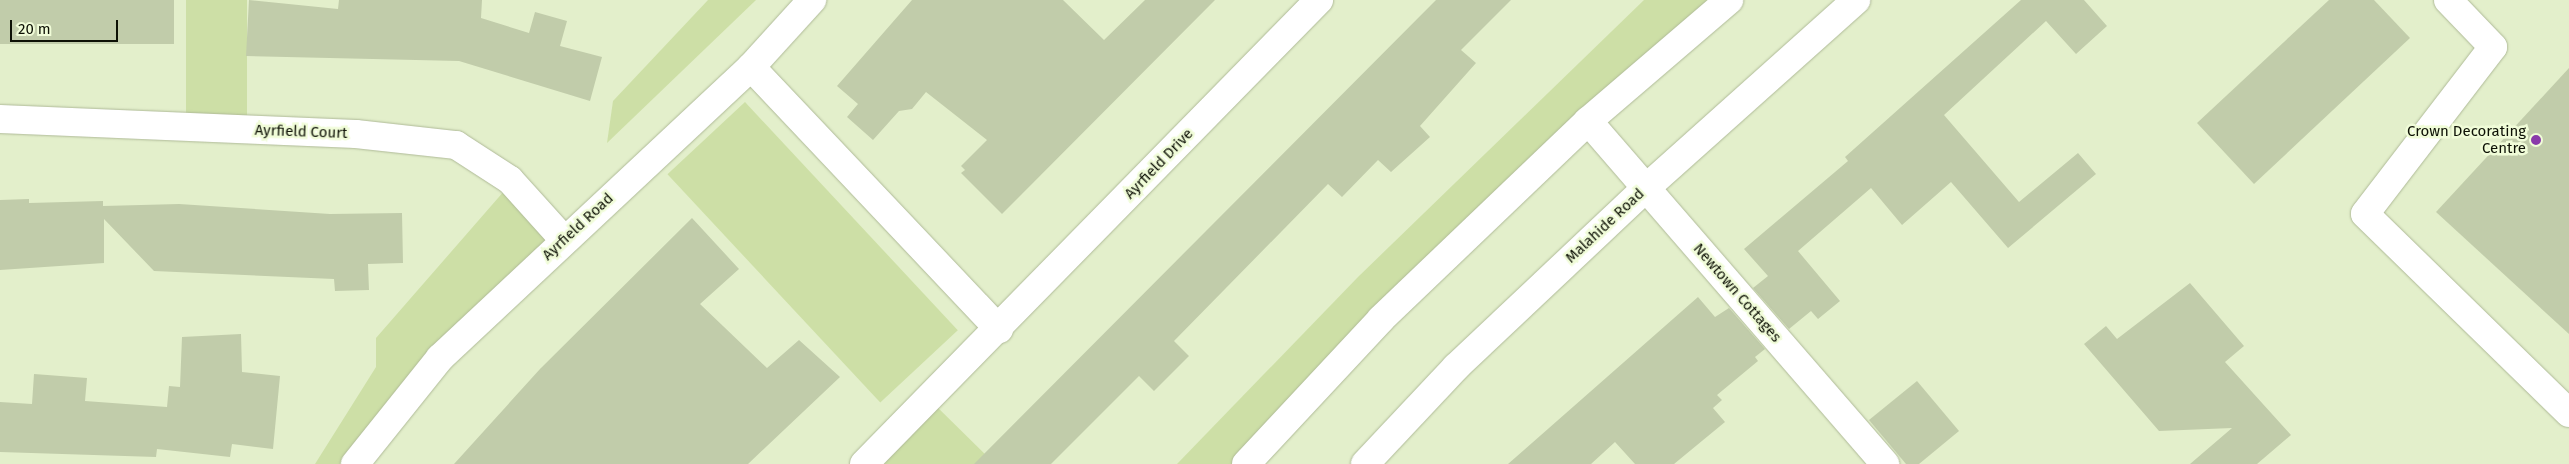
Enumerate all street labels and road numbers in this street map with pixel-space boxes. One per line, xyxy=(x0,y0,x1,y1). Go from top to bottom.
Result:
street label: Ayrfield Court xyxy=(254,121,348,143)
street label: Ayrfield Drive xyxy=(1121,125,1197,203)
street label: Malahide Road xyxy=(1562,185,1648,267)
street label: Ayrfield Road xyxy=(539,190,617,264)
street label: Newtown Cottages xyxy=(1689,240,1785,346)

